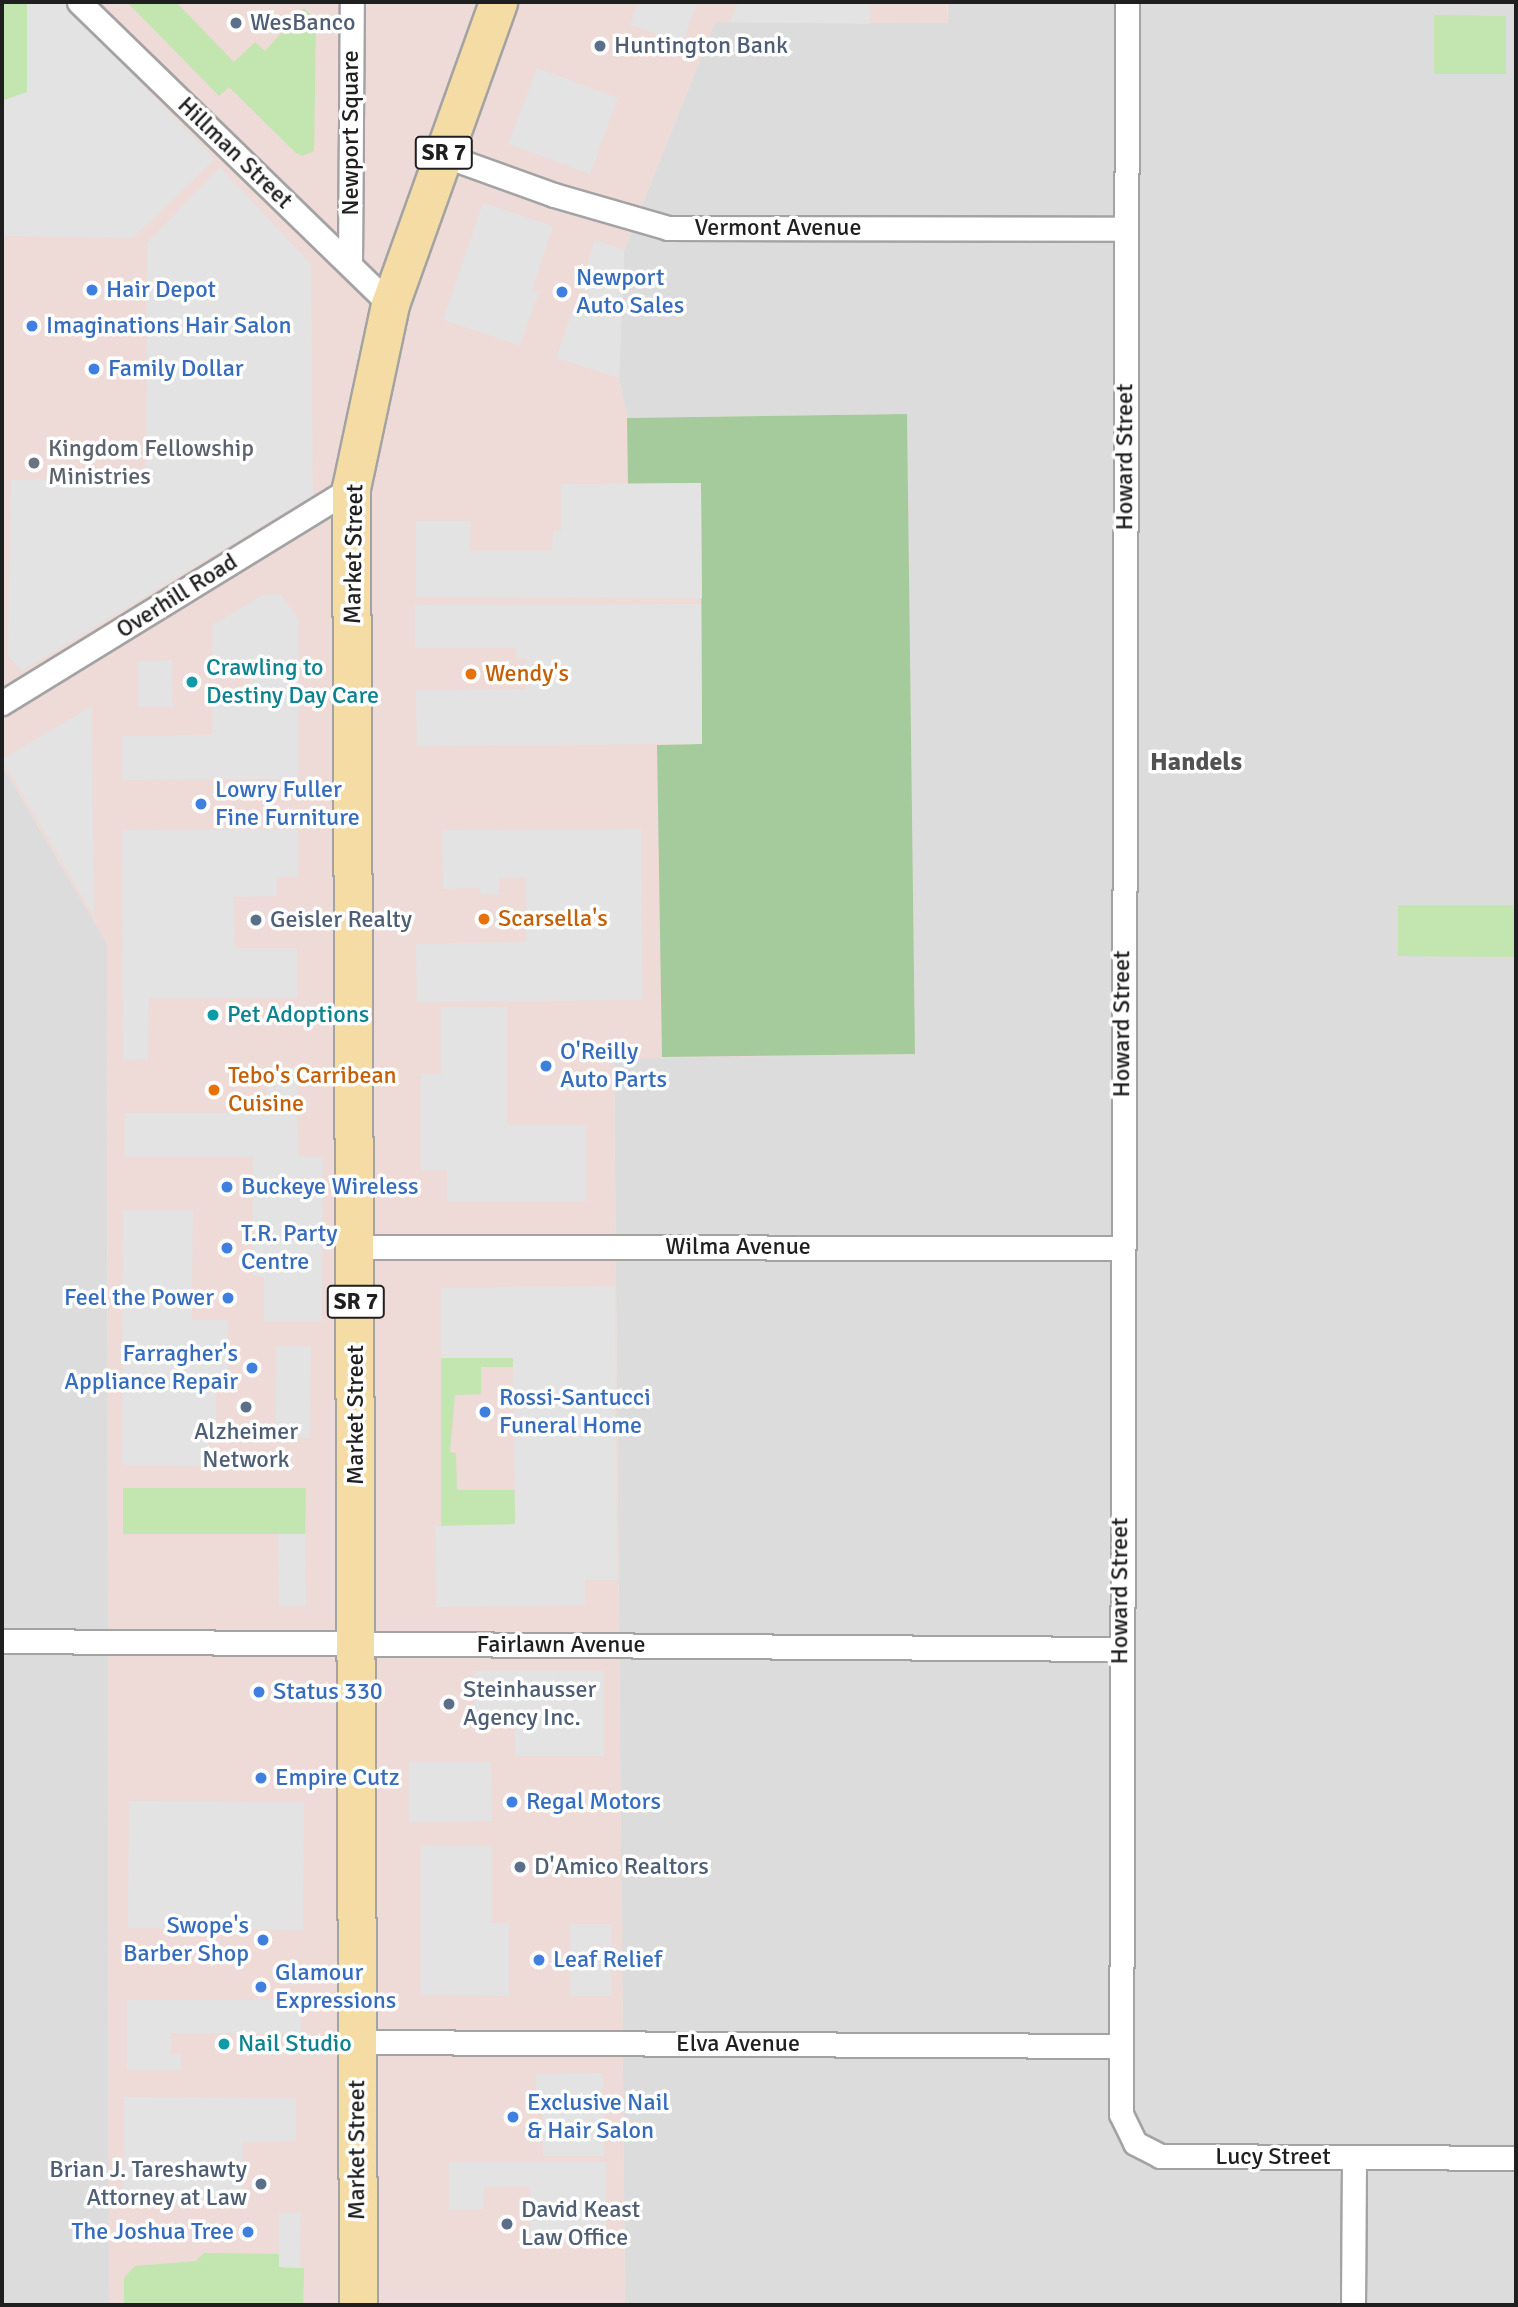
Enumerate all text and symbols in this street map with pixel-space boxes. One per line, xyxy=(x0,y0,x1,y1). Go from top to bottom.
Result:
place label: WesBanco xyxy=(250,9,355,37)
marker: WesBanco xyxy=(228,15,244,31)
place label: Huntington Bank xyxy=(614,32,788,60)
marker: Huntington Bank xyxy=(592,38,608,54)
street label: Newport Square xyxy=(337,50,365,216)
street label: Hillman Street xyxy=(172,91,298,215)
road number: SR 7 xyxy=(414,134,474,172)
street label: Vermont Avenue xyxy=(695,214,861,242)
place label: Newport Auto Sales xyxy=(576,264,684,320)
place label: Hair Depot xyxy=(106,276,216,304)
marker: Hair Depot xyxy=(84,282,100,298)
marker: Newport Auto Sales xyxy=(554,284,570,300)
place label: Imaginations Hair Salon xyxy=(46,312,292,340)
marker: Imaginations Hair Salon xyxy=(24,318,40,334)
place label: Family Dollar xyxy=(108,355,244,383)
marker: Family Dollar xyxy=(86,361,102,377)
street label: Howard Street xyxy=(1111,384,1139,530)
place label: Kingdom Fellowship Ministries xyxy=(48,435,254,491)
marker: Kingdom Fellowship Ministries xyxy=(26,455,42,471)
street label: Market Street xyxy=(338,484,370,624)
street label: Overhill Road xyxy=(111,547,243,645)
place label: Crawling to Destiny Day Care xyxy=(206,654,379,710)
place label: Wendy's xyxy=(485,660,569,688)
marker: Wendy's xyxy=(463,666,479,682)
marker: Crawling to Destiny Day Care xyxy=(184,674,200,690)
district label: Handels xyxy=(1150,747,1242,779)
place label: Lowry Fuller Fine Furniture xyxy=(215,776,360,832)
marker: Lowry Fuller Fine Furniture xyxy=(193,796,209,812)
place label: Scarsella's xyxy=(498,905,608,933)
place label: Geisler Realty xyxy=(270,906,412,934)
marker: Scarsella's xyxy=(476,911,492,927)
marker: Geisler Realty xyxy=(248,912,264,928)
street label: Howard Street xyxy=(1108,951,1136,1097)
place label: Pet Adoptions xyxy=(227,1001,369,1029)
marker: Pet Adoptions xyxy=(205,1007,221,1023)
place label: O'Reilly Auto Parts xyxy=(560,1038,667,1094)
marker: O'Reilly Auto Parts xyxy=(538,1058,554,1074)
place label: Tebo's Carribean Cuisine xyxy=(228,1062,397,1118)
marker: Tebo's Carribean Cuisine xyxy=(206,1082,222,1098)
place label: Buckeye Wireless xyxy=(241,1173,419,1201)
marker: Buckeye Wireless xyxy=(219,1179,235,1195)
place label: T.R. Party Centre xyxy=(241,1220,337,1276)
street label: Wilma Avenue xyxy=(665,1233,811,1261)
marker: T.R. Party Centre xyxy=(219,1240,235,1256)
road number: SR 7 xyxy=(326,1282,386,1322)
place label: Feel the Power xyxy=(64,1284,214,1312)
marker: Feel the Power xyxy=(220,1290,236,1306)
place label: Farragher's Appliance Repair xyxy=(64,1340,238,1396)
street label: Market Street xyxy=(342,1345,370,1485)
marker: Farragher's Appliance Repair xyxy=(244,1360,260,1376)
place label: Rossi-Santucci Funeral Home xyxy=(499,1384,651,1440)
marker: Alzheimer Network xyxy=(238,1399,254,1415)
marker: Rossi-Santucci Funeral Home xyxy=(477,1404,493,1420)
place label: Alzheimer Network xyxy=(194,1418,298,1474)
street label: Howard Street xyxy=(1106,1518,1134,1664)
street label: Fairlawn Avenue xyxy=(476,1631,646,1659)
place label: Steinhausser Agency Inc. xyxy=(463,1676,596,1732)
place label: Status 330 xyxy=(273,1678,383,1706)
marker: Status 330 xyxy=(251,1684,267,1700)
marker: Steinhausser Agency Inc. xyxy=(441,1696,457,1712)
place label: Empire Cutz xyxy=(275,1764,400,1792)
marker: Empire Cutz xyxy=(253,1770,269,1786)
place label: Regal Motors xyxy=(526,1788,661,1816)
marker: Regal Motors xyxy=(504,1794,520,1810)
place label: D'Amico Realtors xyxy=(534,1853,709,1881)
marker: D'Amico Realtors xyxy=(512,1859,528,1875)
place label: Swope's Barber Shop xyxy=(123,1912,249,1968)
marker: Swope's Barber Shop xyxy=(255,1932,271,1948)
place label: Leaf Relief xyxy=(553,1946,662,1974)
marker: Leaf Relief xyxy=(531,1952,547,1968)
place label: Glamour Expressions xyxy=(275,1959,396,2015)
marker: Glamour Expressions xyxy=(253,1979,269,1995)
place label: Nail Studio xyxy=(238,2030,352,2058)
street label: Elva Avenue xyxy=(676,2030,800,2058)
marker: Nail Studio xyxy=(216,2036,232,2052)
street label: Market Street xyxy=(343,2080,371,2220)
place label: Exclusive Nail & Hair Salon xyxy=(527,2089,669,2145)
marker: Exclusive Nail & Hair Salon xyxy=(505,2109,521,2125)
street label: Lucy Street xyxy=(1215,2143,1331,2171)
place label: Brian J. Tareshawty Attorney at Law xyxy=(49,2156,247,2212)
marker: Brian J. Tareshawty Attorney at Law xyxy=(253,2176,269,2192)
place label: David Keast Law Office xyxy=(521,2196,640,2252)
marker: David Keast Law Office xyxy=(499,2216,515,2232)
place label: The Joshua Tree xyxy=(71,2218,234,2246)
marker: The Joshua Tree xyxy=(240,2224,256,2240)

